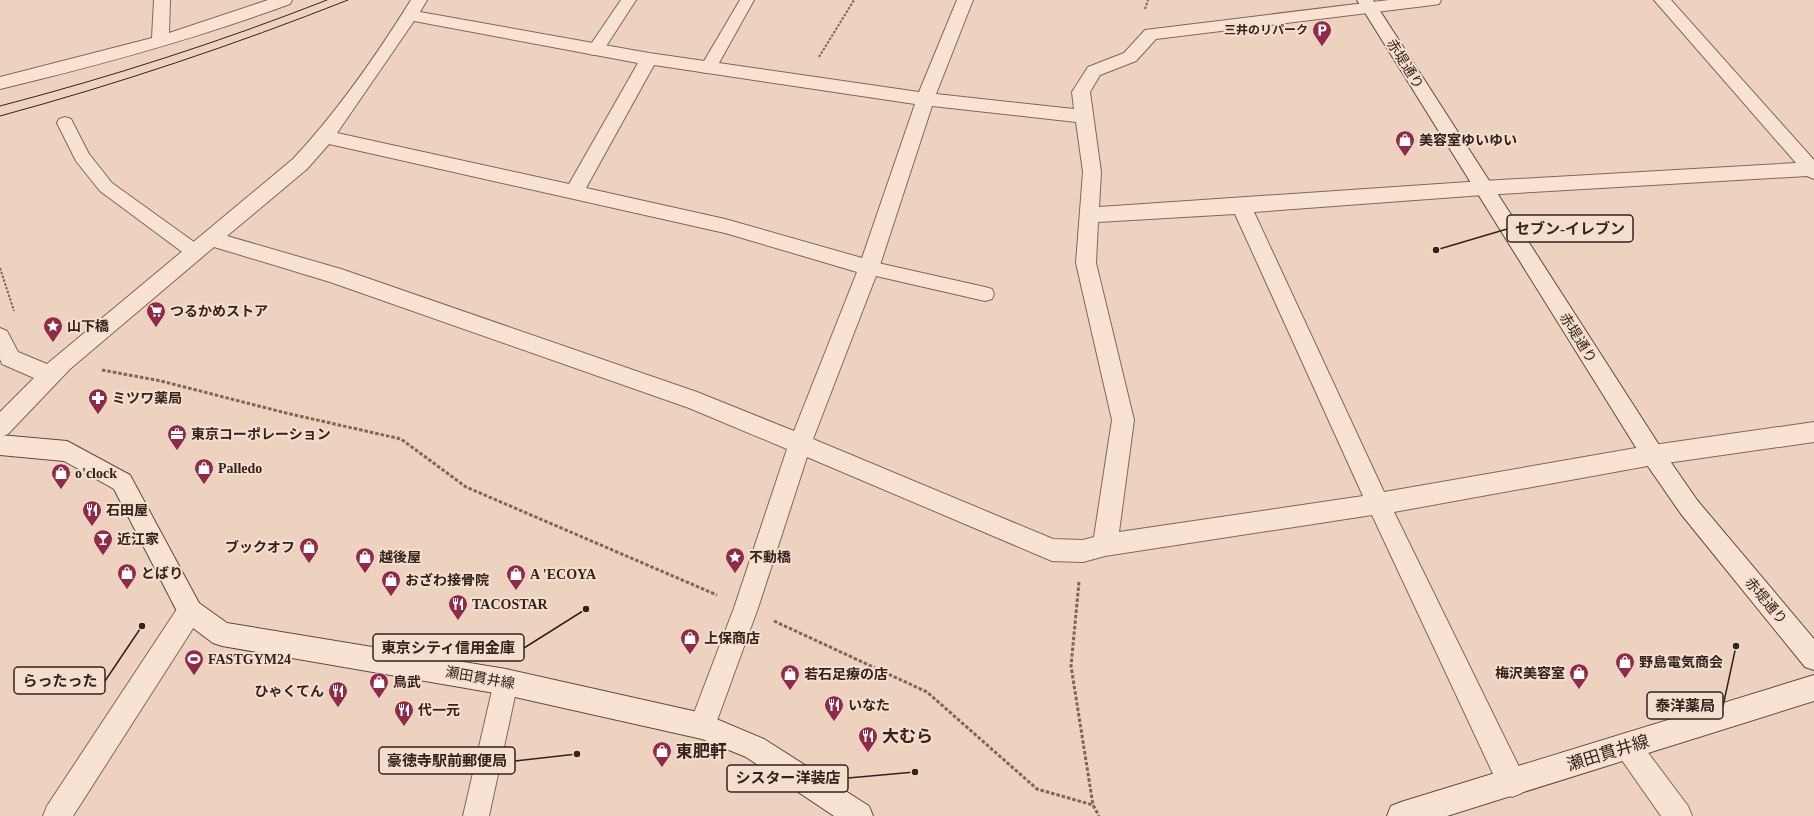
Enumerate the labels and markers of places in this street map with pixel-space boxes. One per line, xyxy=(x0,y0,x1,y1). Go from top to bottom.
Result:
parking icon: 三井のリパーク xyxy=(1311,19,1333,47)
place label: 三井のリパーク xyxy=(1224,23,1308,37)
shop icon: 美容室ゆいゆい xyxy=(1394,129,1416,157)
place label: 美容室ゆいゆい xyxy=(1419,133,1517,148)
callout: セブン-イレブン xyxy=(1507,215,1633,242)
supermarket icon: つるかめストア xyxy=(145,300,167,328)
place label: つるかめストア xyxy=(170,304,268,319)
place icon: 山下橋 xyxy=(42,315,64,343)
place label: 山下橋 xyxy=(67,319,109,334)
pharmacy icon: ミツワ薬局 xyxy=(87,387,109,415)
place label: ミツワ薬局 xyxy=(112,391,182,406)
office icon: 東京コーポレーション xyxy=(166,423,188,451)
place label: 東京コーポレーション xyxy=(191,427,331,442)
shop icon: Palledo xyxy=(193,457,215,485)
place label: Palledo xyxy=(218,461,262,476)
shop icon: o'clock xyxy=(50,462,72,490)
place label: o'clock xyxy=(75,466,117,481)
restaurant icon: 石田屋 xyxy=(81,499,103,527)
place label: 石田屋 xyxy=(106,503,148,518)
bar icon: 近江家 xyxy=(92,528,114,556)
place label: 近江家 xyxy=(117,532,159,547)
shop icon: ブックオフ xyxy=(298,536,320,564)
place label: ブックオフ xyxy=(225,539,295,555)
shop icon: 越後屋 xyxy=(354,546,376,574)
place icon: 不動橋 xyxy=(724,546,746,574)
place label: 越後屋 xyxy=(379,549,421,565)
place label: 不動橋 xyxy=(749,550,791,565)
shop icon: とばり xyxy=(116,562,138,590)
shop icon: A 'ECOYA xyxy=(505,563,527,591)
place label: とばり xyxy=(141,566,183,581)
place label: A 'ECOYA xyxy=(530,567,597,582)
shop icon: おざわ接骨院 xyxy=(380,569,402,597)
place label: おざわ接骨院 xyxy=(405,572,489,588)
restaurant icon: TACOSTAR xyxy=(447,593,469,621)
place label: TACOSTAR xyxy=(472,597,549,612)
shop icon: 上保商店 xyxy=(679,627,701,655)
place label: 上保商店 xyxy=(704,631,760,646)
callout: 東京シティ信用金庫 xyxy=(373,634,524,661)
sports icon: FASTGYM24 xyxy=(183,648,205,676)
shop icon: 野島電気商会 xyxy=(1614,651,1636,679)
place label: FASTGYM24 xyxy=(208,652,291,667)
place label: 野島電気商会 xyxy=(1639,655,1723,670)
shop icon: 梅沢美容室 xyxy=(1568,662,1590,690)
shop icon: 若石足療の店 xyxy=(779,663,801,691)
place label: 梅沢美容室 xyxy=(1495,665,1565,681)
callout: らったった xyxy=(14,667,105,694)
place label: 若石足療の店 xyxy=(804,667,888,682)
shop icon: 鳥武 xyxy=(368,671,390,699)
place label: 鳥武 xyxy=(393,674,421,690)
restaurant icon: ひゃくてん xyxy=(327,680,349,708)
place label: ひゃくてん xyxy=(254,684,324,699)
callout: 泰洋薬局 xyxy=(1647,692,1723,719)
restaurant icon: いなた xyxy=(823,694,845,722)
place label: いなた xyxy=(848,698,890,713)
restaurant icon: 代一元 xyxy=(393,699,415,727)
place label: 代一元 xyxy=(417,702,460,718)
restaurant icon: 大むら xyxy=(857,725,879,753)
place label: 大むら xyxy=(882,727,933,746)
shop icon: 東肥軒 xyxy=(651,740,673,768)
place label: 東肥軒 xyxy=(676,742,727,761)
callout: 豪徳寺駅前郵便局 xyxy=(379,747,515,774)
callout: シスター洋装店 xyxy=(727,765,848,792)

